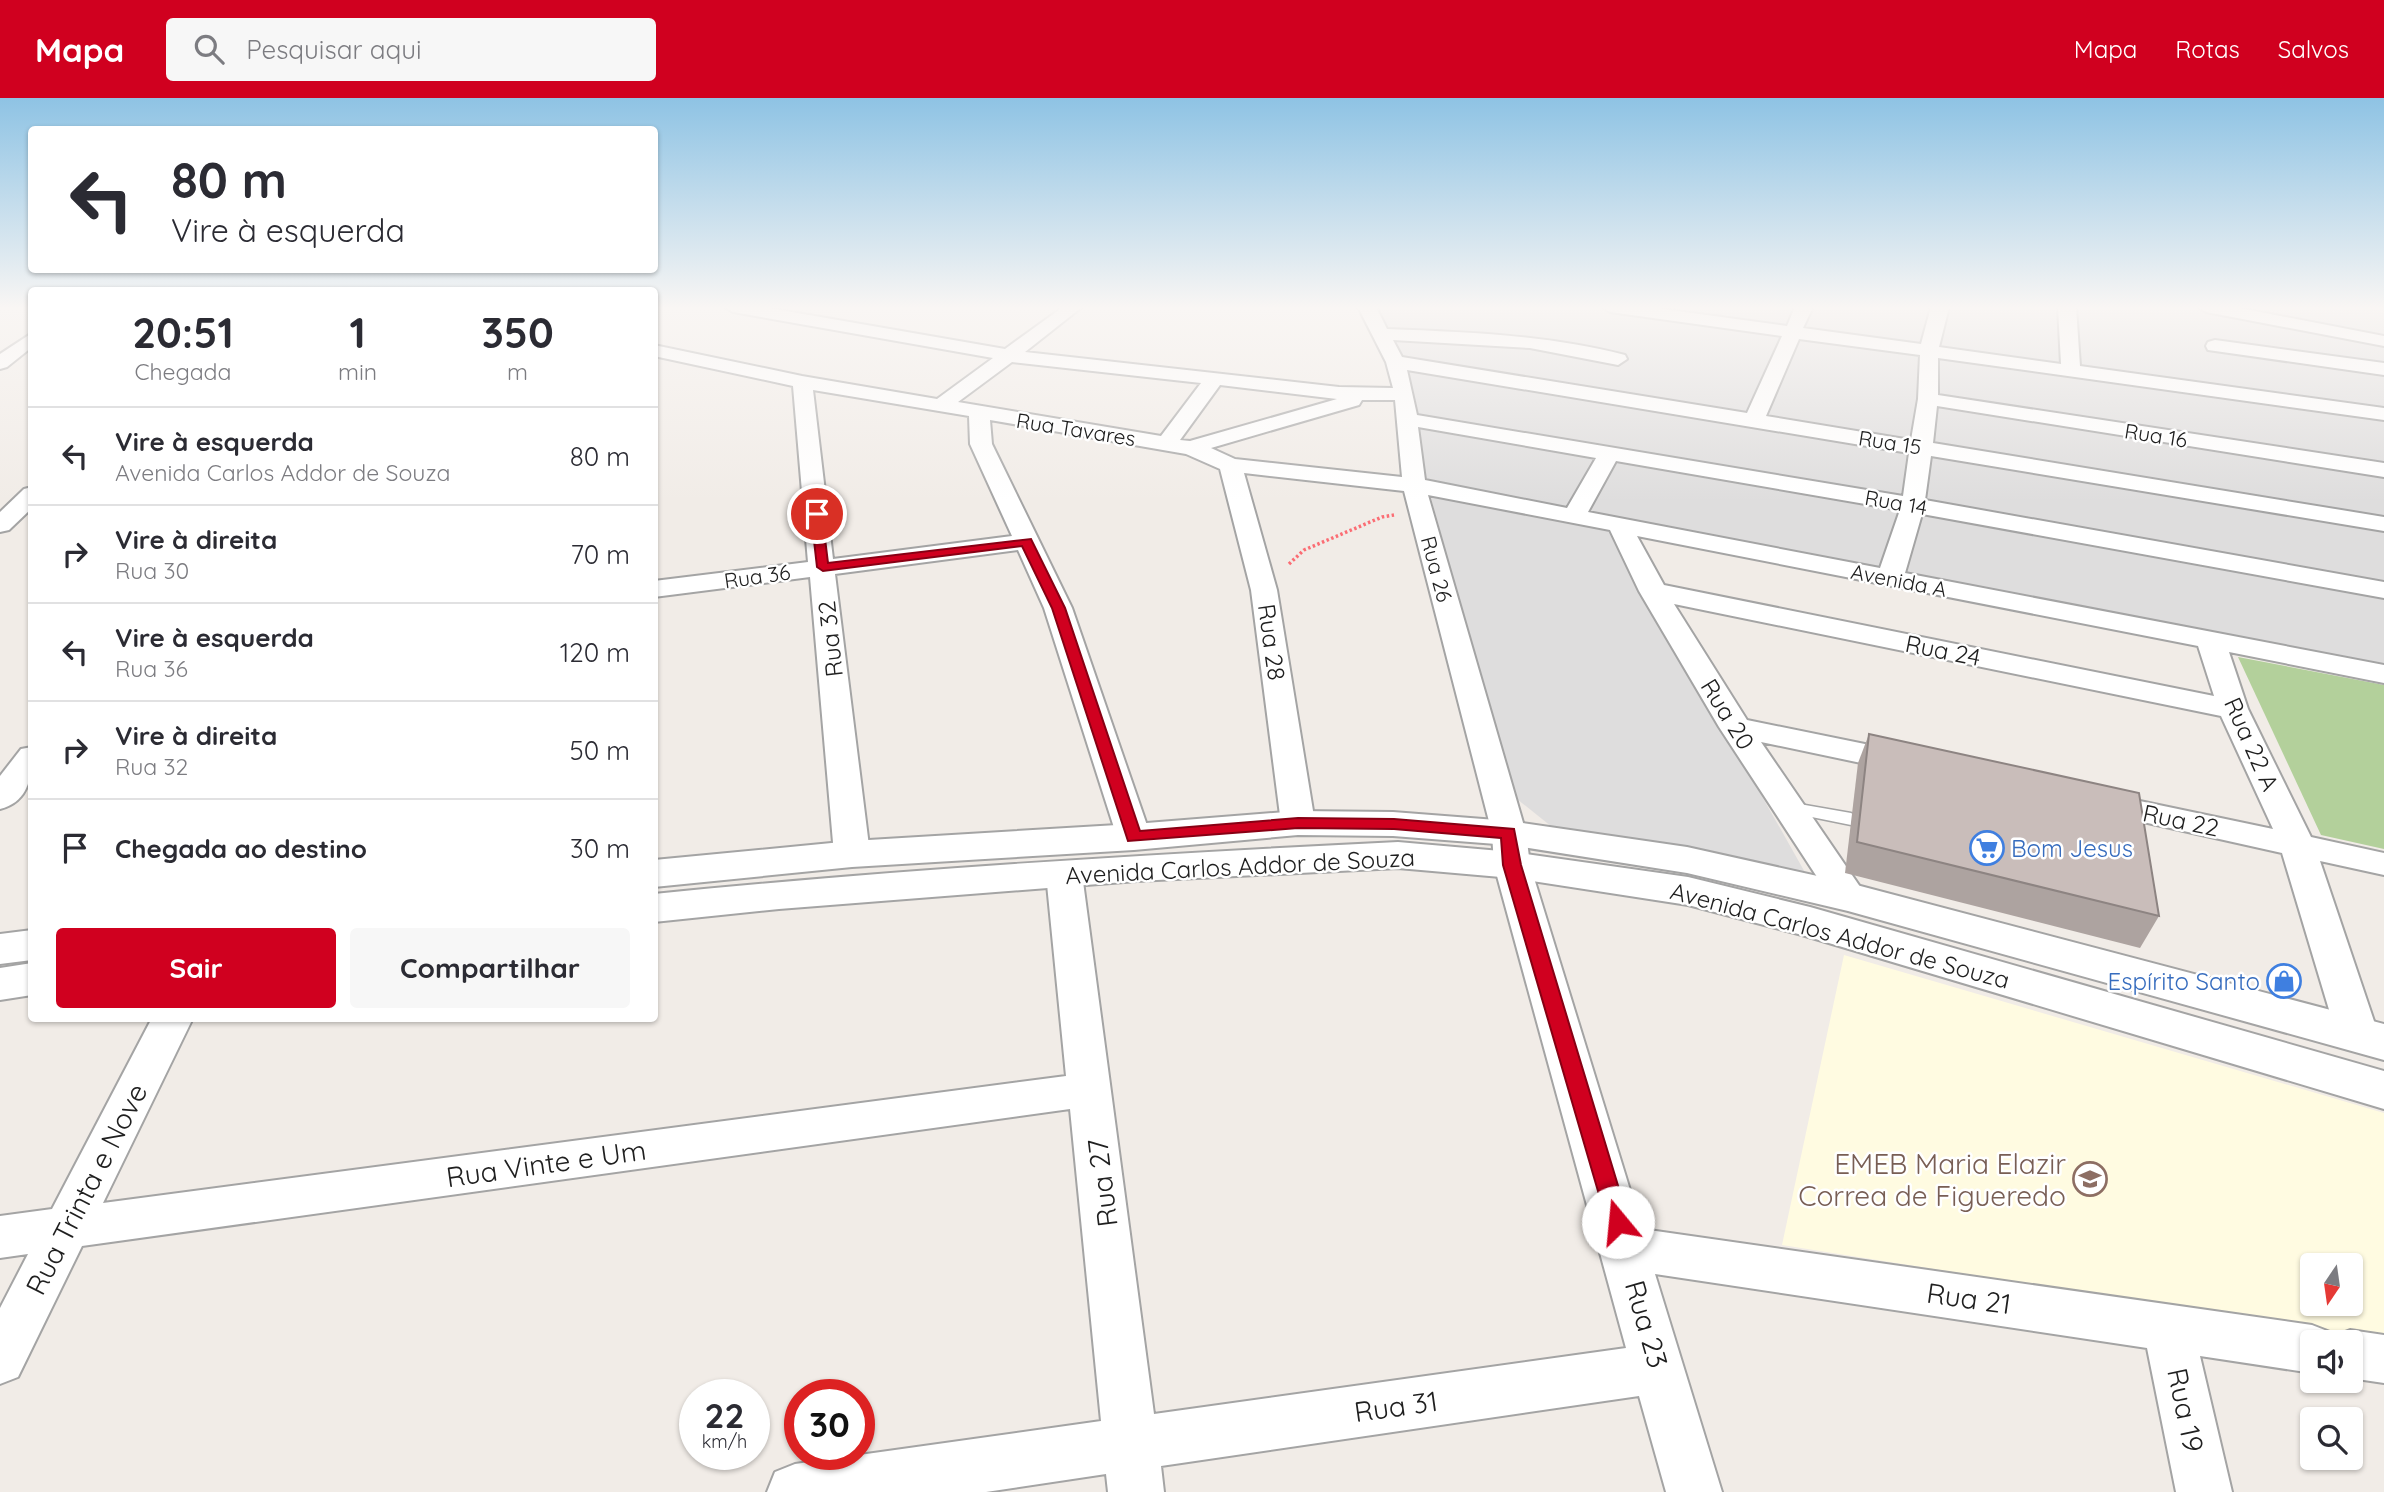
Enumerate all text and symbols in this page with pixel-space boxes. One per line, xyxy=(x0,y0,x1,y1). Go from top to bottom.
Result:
search box xyxy=(166,18,656,81)
text: Mapa xyxy=(35,29,124,70)
icon: search xyxy=(190,30,228,68)
text: Pesquisar aqui xyxy=(246,33,422,66)
text: Mapa xyxy=(2074,34,2137,64)
text: Rotas xyxy=(2175,34,2240,64)
text: Salvos xyxy=(2278,34,2349,64)
text: 80 m xyxy=(171,149,287,210)
icon: left xyxy=(56,154,147,245)
text: Vire à esquerda xyxy=(171,210,405,250)
text: 20:51 xyxy=(132,306,234,359)
text: 1 xyxy=(349,306,366,359)
text: 350 xyxy=(481,306,554,359)
text: Chegada xyxy=(134,357,231,386)
text: min xyxy=(338,357,377,386)
text: m xyxy=(507,357,528,386)
street label: Rua Tavares xyxy=(1014,407,1138,451)
street label: Rua 16 xyxy=(2123,417,2189,453)
street label: Rua 15 xyxy=(1857,424,1923,460)
text: Vire à esquerda xyxy=(115,425,314,458)
icon: left xyxy=(56,437,94,475)
text: 80 m xyxy=(570,440,630,473)
text: Avenida Carlos Addor de Souza xyxy=(115,458,450,487)
pin xyxy=(787,484,847,544)
street label: Rua 14 xyxy=(1863,484,1929,520)
icon: arrive xyxy=(798,495,836,533)
text: Vire à direita xyxy=(115,523,277,556)
street label: Rua 26 xyxy=(1416,533,1458,605)
icon: right xyxy=(56,535,94,573)
text: 70 m xyxy=(570,538,630,571)
text: Rua 30 xyxy=(115,556,189,585)
street label: Rua 36 xyxy=(722,558,792,594)
street label: Avenida A xyxy=(1849,558,1949,602)
street label: Rua 32 xyxy=(811,599,849,679)
street label: Rua 28 xyxy=(1252,602,1292,682)
text: Vire à esquerda xyxy=(115,621,314,654)
street label: Rua 24 xyxy=(1903,628,1983,672)
icon: left xyxy=(56,633,94,671)
text: 120 m xyxy=(560,636,630,669)
text: Rua 36 xyxy=(115,654,188,683)
street label: Rua 20 xyxy=(1695,673,1761,755)
street label: Rua 22 A xyxy=(2218,693,2286,795)
text: Vire à direita xyxy=(115,719,277,752)
icon: right xyxy=(56,731,94,769)
text: 50 m xyxy=(570,734,630,767)
text: Rua 32 xyxy=(115,752,188,781)
street label: Rua 22 xyxy=(2140,797,2222,843)
icon: arrive xyxy=(56,829,94,867)
supermarket icon: Bom Jesus xyxy=(1968,829,2006,867)
text: Chegada ao destino xyxy=(115,832,367,865)
text: 30 m xyxy=(570,832,630,865)
place label: Bom Jesus xyxy=(2011,833,2133,863)
street label: Avenida Carlos Addor de Souza xyxy=(1064,842,1416,890)
street label: Avenida Carlos Addor de Souza xyxy=(1667,875,2013,995)
button: Sair xyxy=(56,928,336,1008)
button: Compartilhar xyxy=(350,928,630,1008)
shop icon: Espírito Santo xyxy=(2265,962,2303,1000)
place label: Espírito Santo xyxy=(2108,966,2260,996)
street label: Rua Trinta e Nove xyxy=(18,1078,154,1300)
street label: Rua Vinte e Um xyxy=(444,1132,648,1194)
street label: Rua 27 xyxy=(1079,1137,1125,1229)
place label: EMEB Maria Elazir Correa de Figueredo xyxy=(1798,1146,2066,1213)
school or university icon: EMEB Maria Elazir Correa de Figueredo xyxy=(2071,1160,2109,1198)
position arrow xyxy=(1581,1185,1655,1259)
north arrow xyxy=(2300,1253,2362,1316)
map controls xyxy=(2300,1253,2363,1470)
street label: Rua 21 xyxy=(1925,1275,2013,1321)
street label: Rua 23 xyxy=(1618,1276,1676,1372)
button: sound xyxy=(2300,1330,2363,1393)
street label: Rua 19 xyxy=(2160,1365,2212,1455)
speed limit sign: 30 xyxy=(784,1379,875,1470)
street label: Rua 31 xyxy=(1352,1383,1440,1429)
text: 22 xyxy=(705,1393,744,1437)
button: search xyxy=(2300,1407,2363,1470)
text: km/h xyxy=(702,1430,747,1453)

